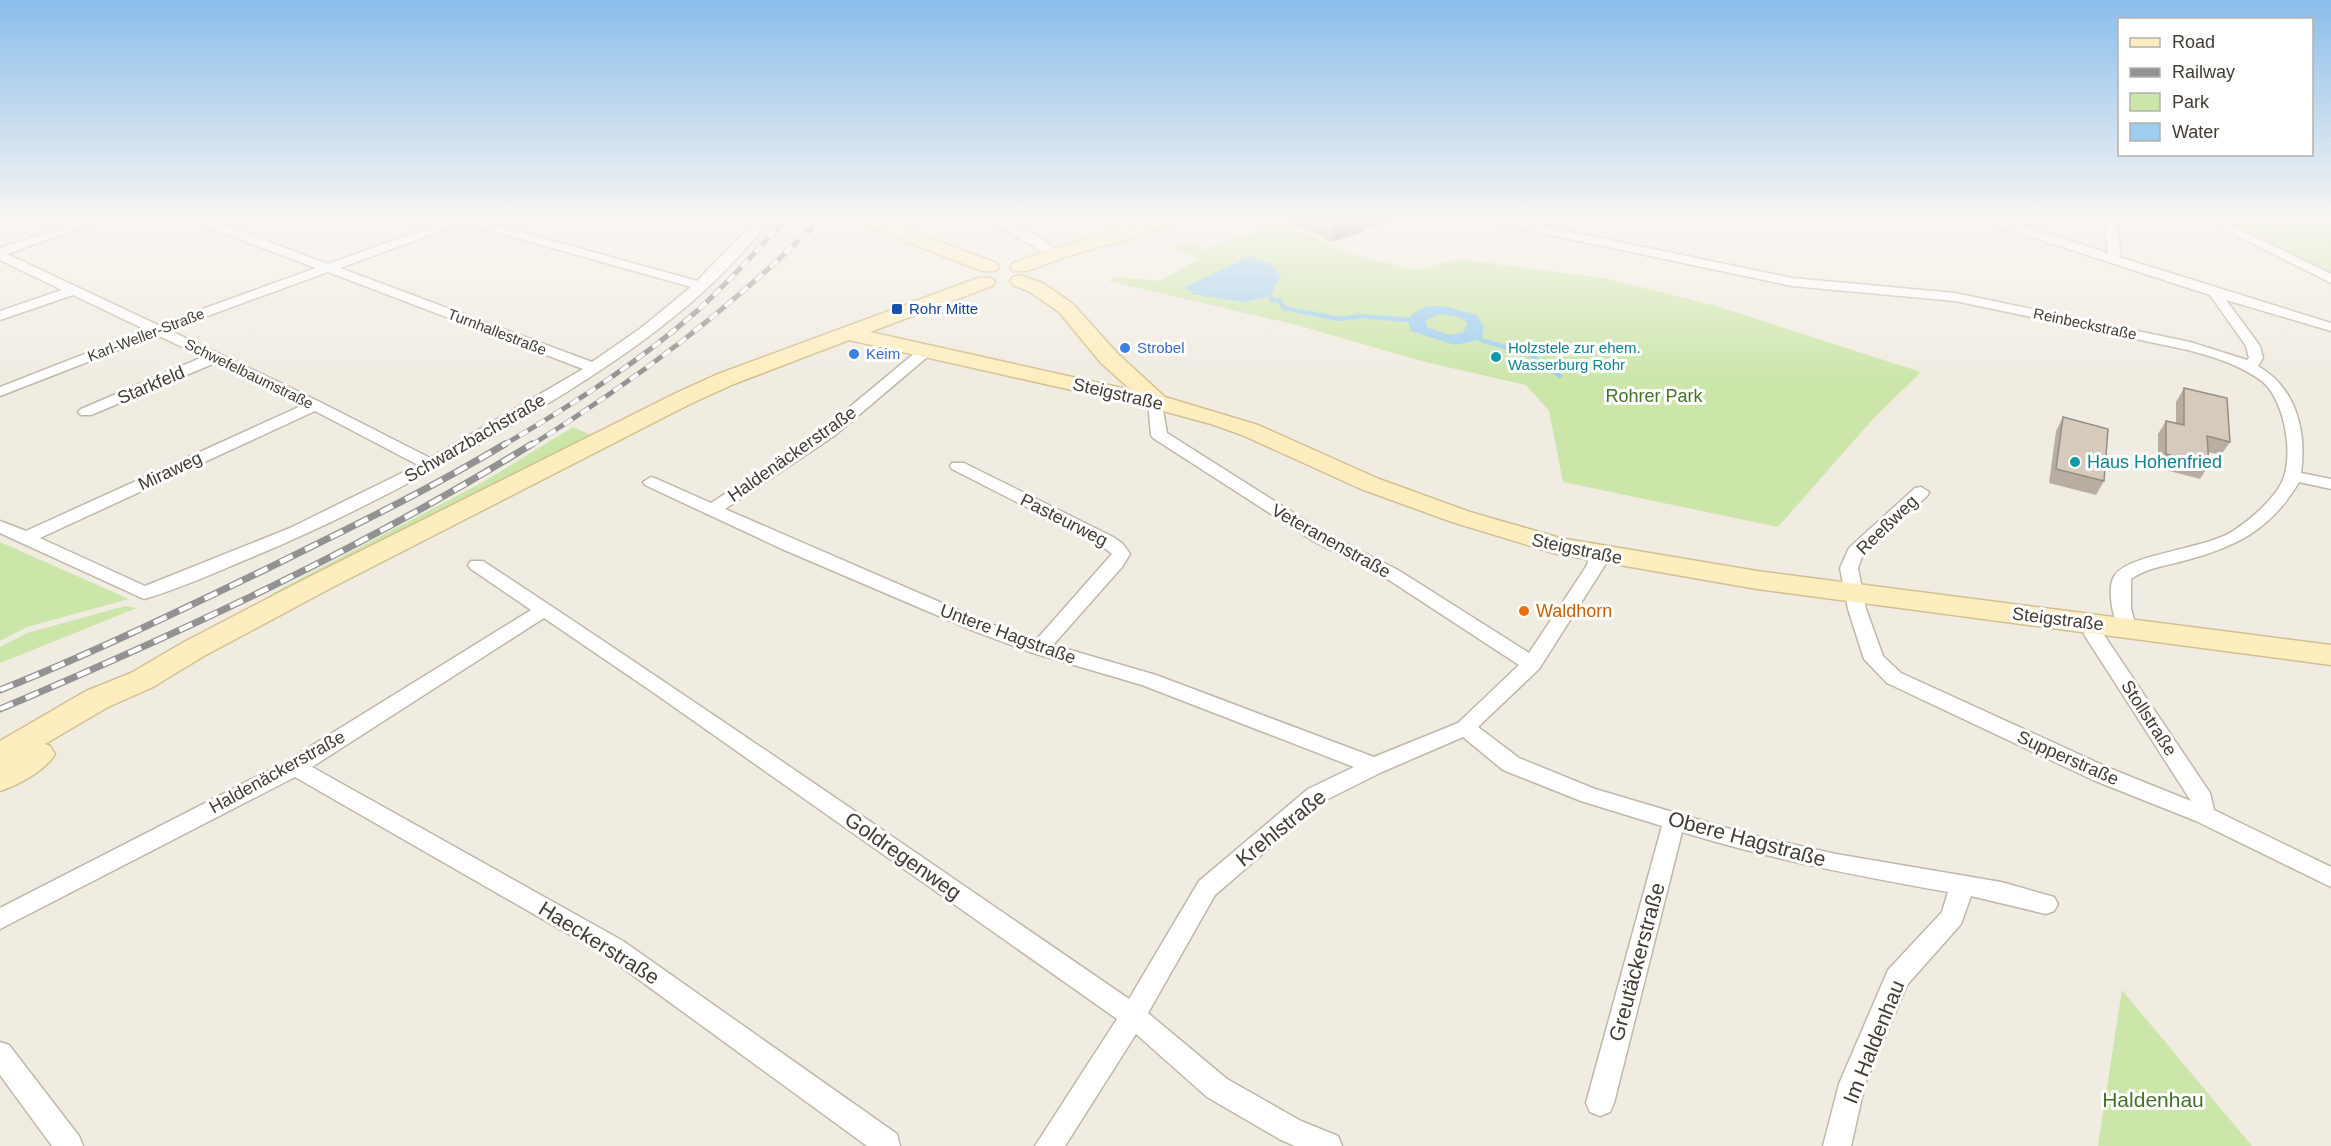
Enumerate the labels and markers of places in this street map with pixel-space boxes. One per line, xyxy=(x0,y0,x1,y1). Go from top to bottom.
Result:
place label: Rohr Mitte xyxy=(909,300,978,317)
marker: Rohr Mitte xyxy=(890,302,904,316)
place label: Strobel xyxy=(1137,339,1185,356)
place label: Holzstele zur ehem. Wasserburg Rohr xyxy=(1508,339,1641,373)
marker: Strobel xyxy=(1118,341,1132,355)
place label: Keim xyxy=(866,345,900,362)
marker: Keim xyxy=(847,347,861,361)
marker: Holzstele zur ehem. Wasserburg Rohr xyxy=(1489,350,1503,364)
place label: Haus Hohenfried xyxy=(2087,452,2222,472)
marker: Haus Hohenfried xyxy=(2068,455,2082,469)
place label: Waldhorn xyxy=(1536,601,1612,621)
marker: Waldhorn xyxy=(1517,604,1531,618)

